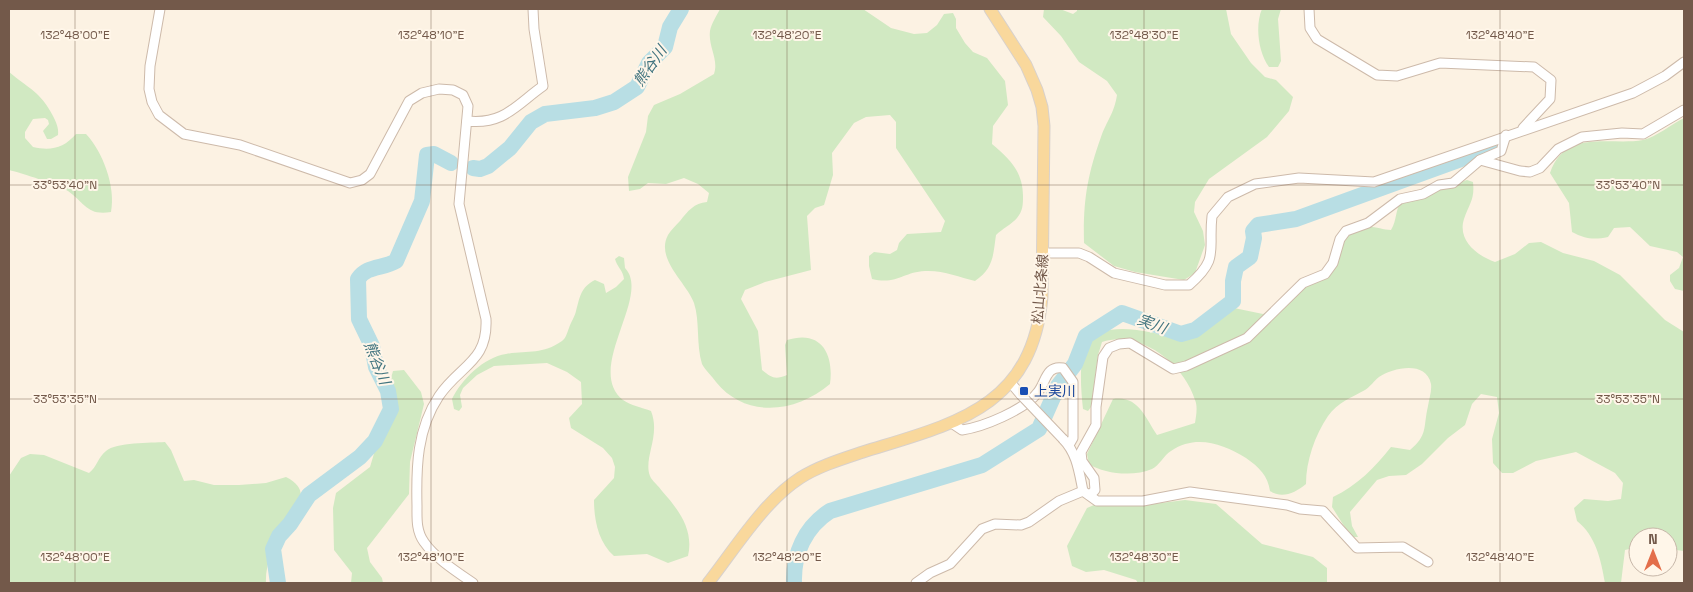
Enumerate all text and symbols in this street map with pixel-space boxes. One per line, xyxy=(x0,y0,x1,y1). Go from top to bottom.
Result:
text: 132°48'00"E xyxy=(40,27,110,43)
text: 132°48'10"E xyxy=(398,27,465,43)
text: 132°48'20"E xyxy=(753,27,822,43)
text: 132°48'30"E xyxy=(1110,27,1179,43)
text: 132°48'40"E xyxy=(1466,27,1535,43)
water label: 熊谷川 xyxy=(629,40,671,90)
text: 33°53'40"N xyxy=(33,177,97,193)
text: 33°53'40"N xyxy=(1596,177,1660,193)
street label: 松山北条線 xyxy=(1028,253,1052,325)
water label: 実川 xyxy=(1135,309,1171,338)
water label: 熊谷川 xyxy=(360,338,395,389)
place label: 上実川 xyxy=(1034,382,1076,400)
marker: 上実川 xyxy=(1018,385,1030,397)
text: 33°53'35"N xyxy=(33,391,97,407)
text: 33°53'35"N xyxy=(1596,391,1660,407)
north arrow xyxy=(1628,527,1678,577)
text: N xyxy=(1648,530,1658,548)
text: 132°48'00"E xyxy=(40,549,110,565)
text: 132°48'10"E xyxy=(398,549,465,565)
text: 132°48'20"E xyxy=(753,549,822,565)
text: 132°48'30"E xyxy=(1110,549,1179,565)
text: 132°48'40"E xyxy=(1466,549,1535,565)

